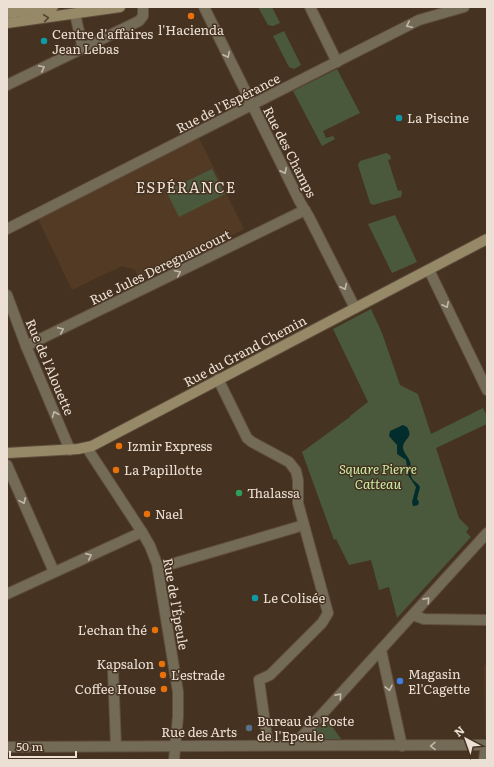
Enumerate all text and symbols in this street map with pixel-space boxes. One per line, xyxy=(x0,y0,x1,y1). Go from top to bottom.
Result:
marker: l'Hacienda xyxy=(186,11,196,21)
one-way arrow xyxy=(43,14,49,23)
place label: l'Hacienda xyxy=(158,20,224,39)
one-way arrow xyxy=(406,21,413,28)
place label: Centre d'affaires Jean Lebas xyxy=(52,24,153,58)
marker: Centre d'affaires Jean Lebas xyxy=(39,36,49,46)
one-way arrow xyxy=(222,50,230,58)
one-way arrow xyxy=(38,65,46,73)
street label: Rue de l'Espérance xyxy=(172,68,283,137)
street label: Rue des Champs xyxy=(259,103,322,201)
place label: La Piscine xyxy=(407,108,469,127)
marker: La Piscine xyxy=(394,113,404,123)
one-way arrow xyxy=(279,167,287,175)
district label: ESPÉRANCE xyxy=(136,175,236,198)
street label: Rue Jules Deregnaucourt xyxy=(86,224,234,309)
one-way arrow xyxy=(173,270,181,278)
one-way arrow xyxy=(339,282,347,290)
one-way arrow xyxy=(441,301,449,308)
street label: Rue du Grand Chemin xyxy=(180,310,310,391)
street label: Rue de l'Alouette xyxy=(22,316,79,418)
one-way arrow xyxy=(56,327,64,335)
one-way arrow xyxy=(52,411,60,418)
place label: Izmir Express xyxy=(127,436,212,455)
marker: Izmir Express xyxy=(114,441,124,451)
park label: Square Pierre Catteau xyxy=(339,459,417,493)
place label: La Papillotte xyxy=(124,460,202,479)
marker: La Papillotte xyxy=(111,465,121,475)
place label: Thalassa xyxy=(247,483,300,502)
marker: Thalassa xyxy=(234,488,244,498)
one-way arrow xyxy=(18,498,26,505)
place label: Nael xyxy=(155,504,184,523)
marker: Nael xyxy=(142,509,152,519)
one-way arrow xyxy=(85,553,93,561)
street label: Rue de l'Épeule xyxy=(159,556,194,652)
place label: Le Colisée xyxy=(263,588,325,607)
marker: Le Colisée xyxy=(250,593,260,603)
one-way arrow xyxy=(422,597,429,604)
place label: L'echan thé xyxy=(78,620,147,639)
marker: L'echan thé xyxy=(150,625,160,635)
place label: Kapsalon xyxy=(96,654,154,673)
marker: Kapsalon xyxy=(157,659,167,669)
place label: Magasin El'Cagette xyxy=(408,664,470,698)
place label: L'estrade xyxy=(171,665,225,684)
marker: L'estrade xyxy=(158,670,168,680)
marker: Magasin El'Cagette xyxy=(395,676,405,686)
place label: Coffee House xyxy=(75,679,156,698)
marker: Coffee House xyxy=(159,684,169,694)
one-way arrow xyxy=(385,685,393,692)
one-way arrow xyxy=(334,693,342,701)
place label: Bureau de Poste de l'Epeule xyxy=(257,711,354,745)
north arrow xyxy=(446,719,486,759)
street label: Rue des Arts xyxy=(161,722,237,741)
text: N xyxy=(450,722,468,740)
marker: Bureau de Poste de l'Epeule xyxy=(244,723,254,733)
scale bar xyxy=(10,733,76,759)
text: 50 m xyxy=(16,737,43,755)
one-way arrow xyxy=(430,741,436,750)

